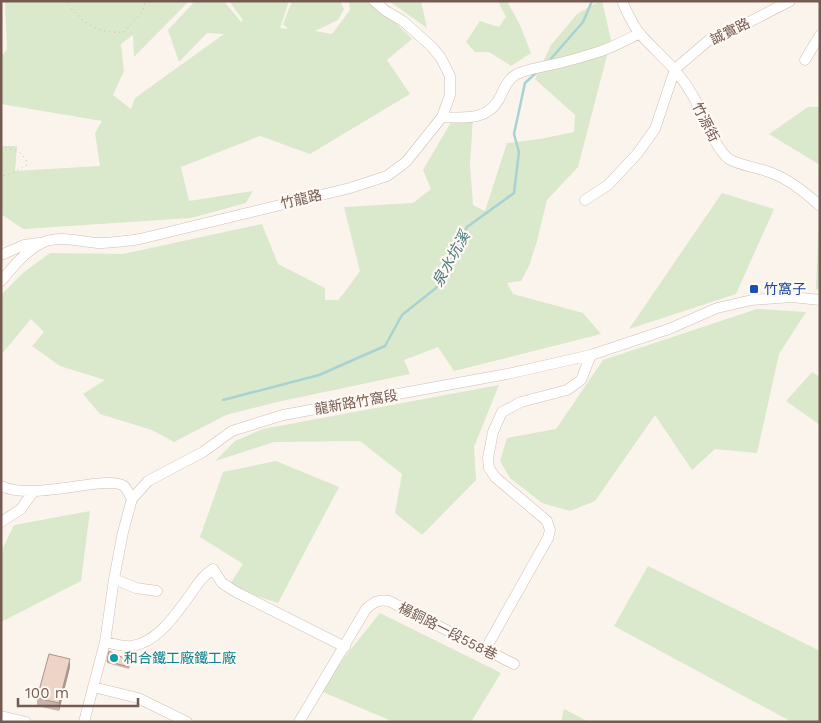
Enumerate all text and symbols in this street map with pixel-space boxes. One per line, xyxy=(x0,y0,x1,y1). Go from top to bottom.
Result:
street label: 誠實路 xyxy=(708,15,752,47)
street label: 竹源街 xyxy=(689,100,723,144)
street label: 竹龍路 xyxy=(279,186,323,212)
water label: 泉水坑溪 xyxy=(429,227,474,290)
place label: 竹窩子 xyxy=(764,281,806,297)
marker: 竹窩子 xyxy=(748,283,760,295)
street label: 龍新路竹窩段 xyxy=(313,387,399,417)
street label: 楊銅路一段558巷 xyxy=(396,599,500,663)
place label: 和合鐵工廠鐵工廠 xyxy=(124,650,236,666)
marker: 和合鐵工廠鐵工廠 xyxy=(108,652,120,664)
scale bar xyxy=(18,676,138,708)
text: 100 m xyxy=(25,684,69,702)

